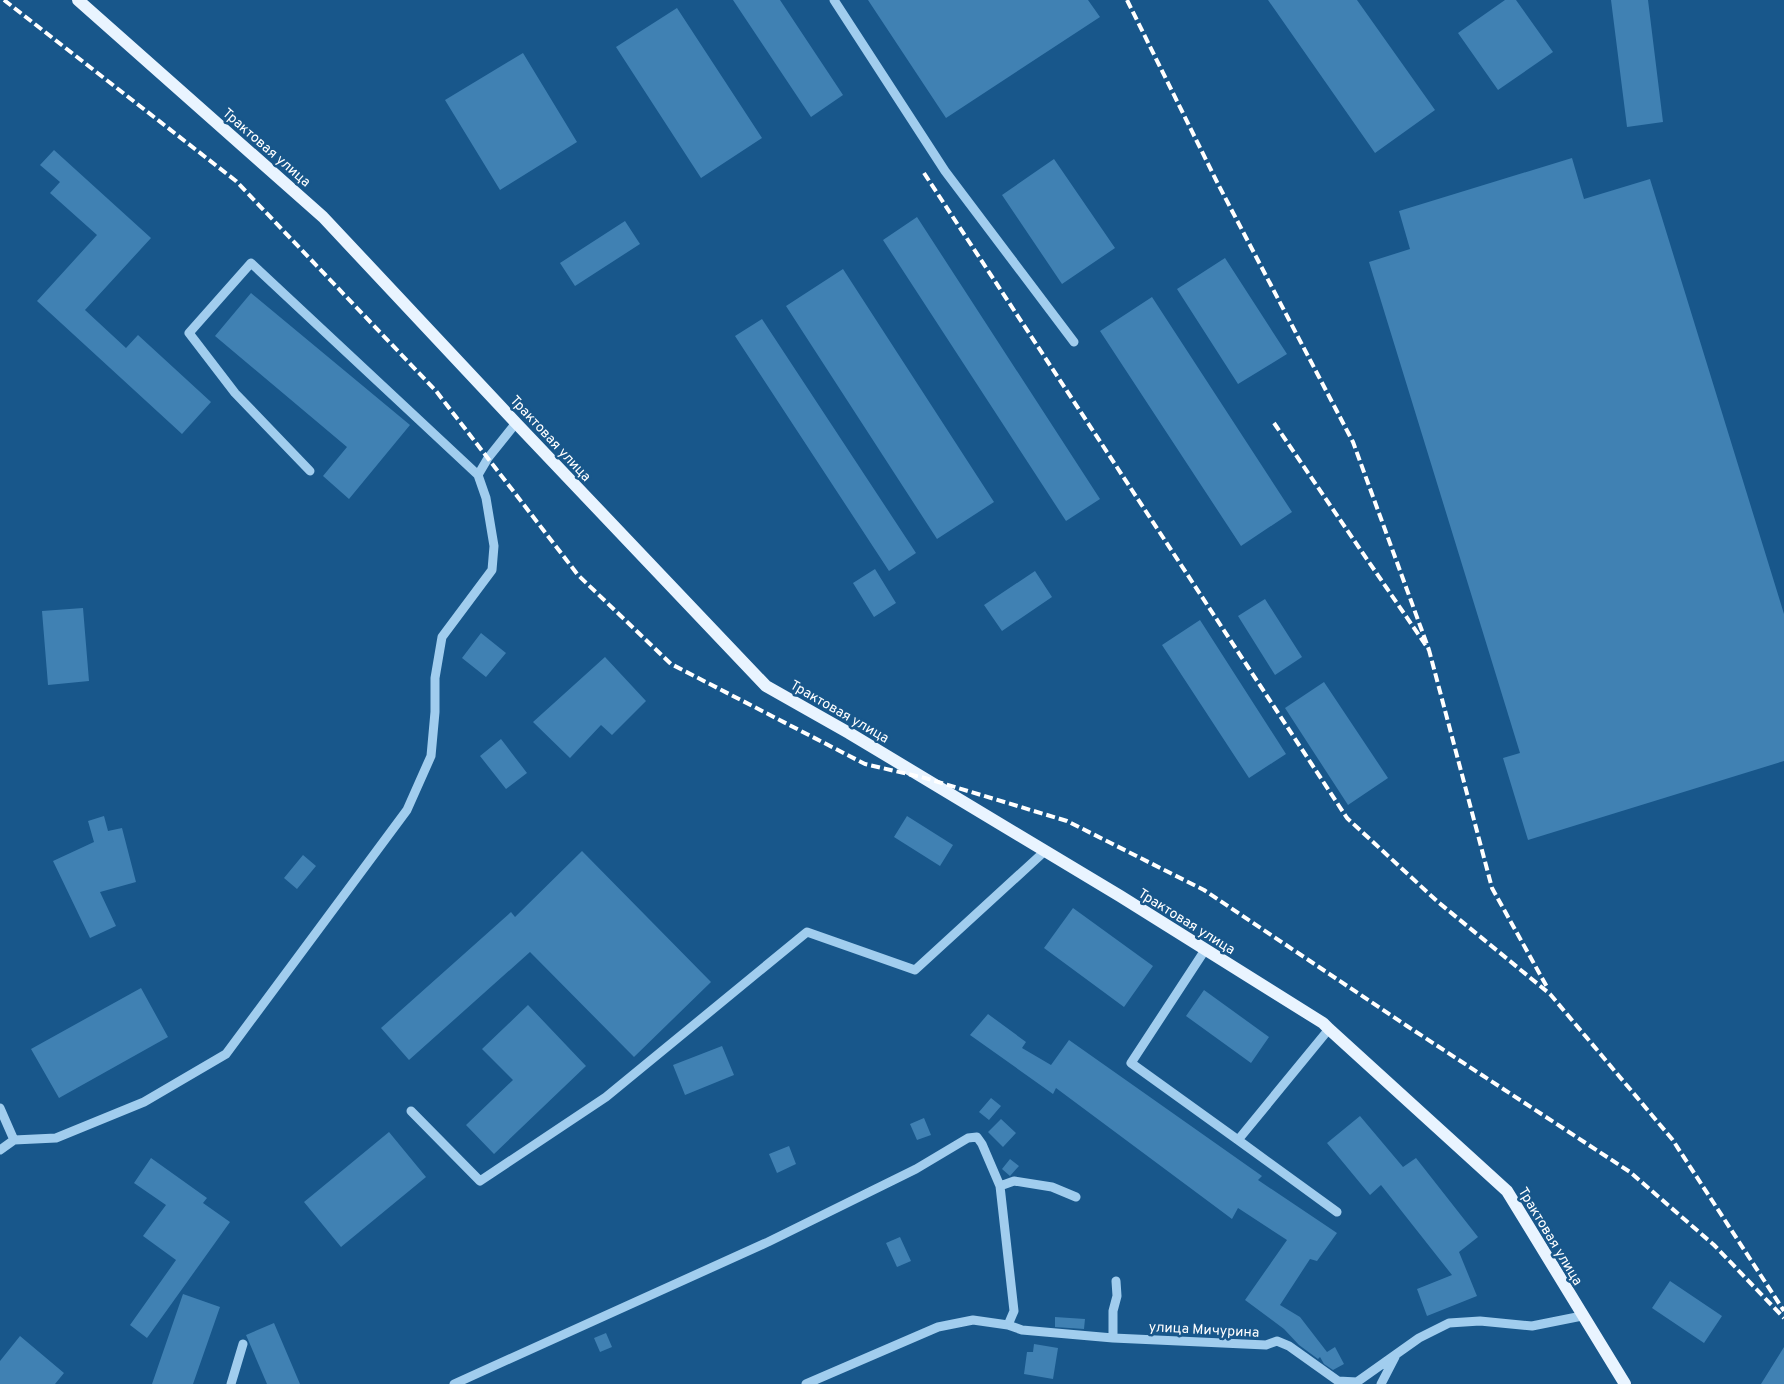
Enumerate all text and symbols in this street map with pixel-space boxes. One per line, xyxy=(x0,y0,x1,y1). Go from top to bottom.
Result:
street label: Трактовая улица xyxy=(218,105,314,191)
street label: Трактовая улица xyxy=(506,393,594,486)
street label: Трактовая улица xyxy=(787,677,892,748)
street label: Трактовая улица xyxy=(1134,886,1238,959)
street label: Трактовая улица xyxy=(1514,1185,1586,1289)
street label: улица Мичурина xyxy=(1148,1319,1260,1342)

